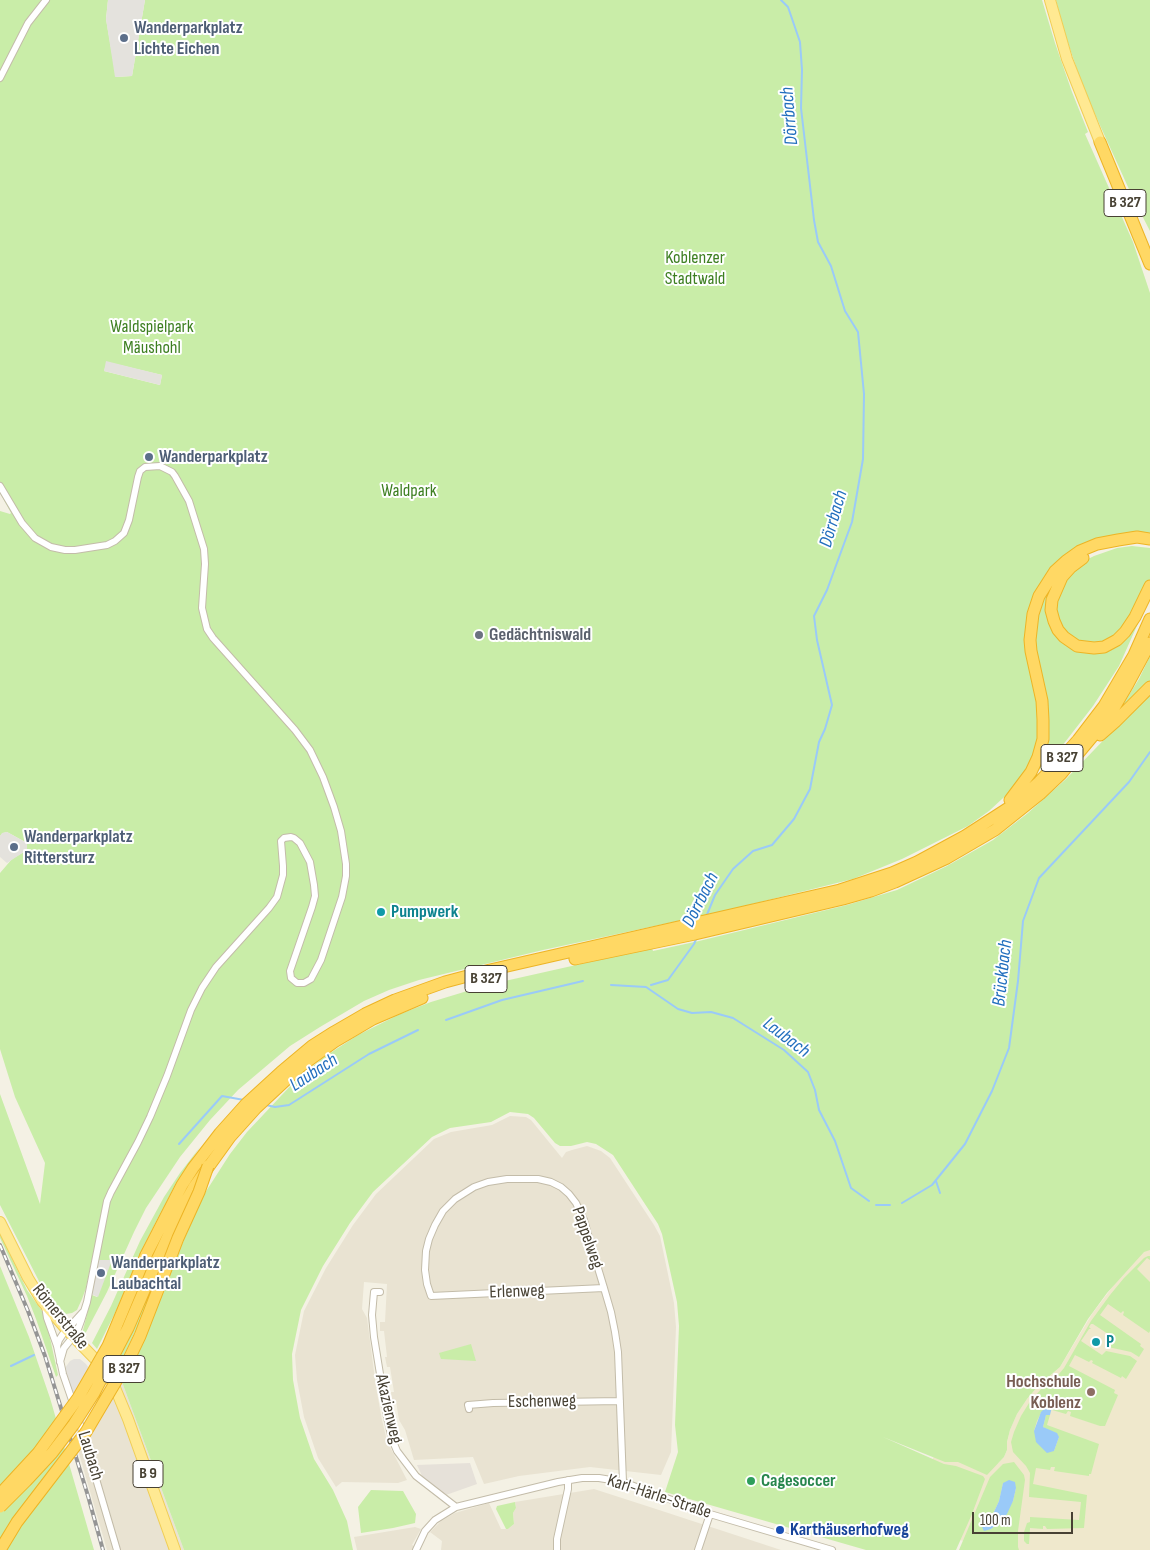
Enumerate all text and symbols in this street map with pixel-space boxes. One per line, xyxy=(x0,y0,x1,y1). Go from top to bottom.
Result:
place label: Wanderparkplatz Lichte Eichen xyxy=(134,17,243,59)
marker: Wanderparkplatz Lichte Eichen xyxy=(118,32,130,44)
water label: Dörrbach xyxy=(776,86,804,146)
road number: B 327 xyxy=(1104,190,1146,217)
park label: Koblenzer Stadtwald xyxy=(665,247,725,290)
park label: Waldspielpark Mäushohl xyxy=(110,316,194,358)
place label: Wanderparkplatz xyxy=(159,446,268,468)
marker: Wanderparkplatz xyxy=(143,451,155,463)
park label: Waldpark xyxy=(381,480,437,502)
water label: Dörrbach xyxy=(815,488,853,550)
place label: Gedächtniswald xyxy=(489,624,591,646)
marker: Gedächtniswald xyxy=(473,629,485,641)
road number: B 327 xyxy=(1041,744,1083,771)
place label: Wanderparkplatz Rittersturz xyxy=(24,826,133,869)
marker: Wanderparkplatz Rittersturz xyxy=(8,841,20,853)
water label: Dörrbach xyxy=(678,869,724,931)
place label: Pumpwerk xyxy=(391,901,458,923)
marker: Pumpwerk xyxy=(375,906,387,918)
water label: Brückbach xyxy=(988,939,1018,1007)
road number: B 327 xyxy=(465,966,507,992)
water label: Laubach xyxy=(758,1013,814,1063)
water label: Laubach xyxy=(286,1049,342,1097)
street label: Pappelweg xyxy=(566,1204,608,1272)
place label: Wanderparkplatz Laubachtal xyxy=(111,1252,220,1294)
marker: Wanderparkplatz Laubachtal xyxy=(95,1267,107,1279)
street label: Römerstraße xyxy=(27,1280,93,1354)
street label: Erlenweg xyxy=(489,1280,545,1304)
place label: P xyxy=(1106,1331,1114,1353)
marker: P xyxy=(1090,1336,1102,1348)
road number: B 327 xyxy=(103,1356,145,1382)
place label: Hochschule Koblenz xyxy=(1006,1371,1081,1414)
street label: Akazienweg xyxy=(369,1372,407,1446)
marker: Hochschule Koblenz xyxy=(1085,1386,1097,1398)
street label: Eschenweg xyxy=(508,1391,576,1413)
street label: Laubach xyxy=(72,1429,108,1483)
road number: B 9 xyxy=(133,1460,163,1488)
street label: Karl-Härle-Straße xyxy=(604,1470,714,1524)
place label: Cagesoccer xyxy=(761,1470,836,1492)
marker: Cagesoccer xyxy=(745,1475,757,1487)
scale bar xyxy=(975,1502,1076,1534)
text: 100 m xyxy=(980,1511,1011,1530)
place label: Karthäuserhofweg xyxy=(790,1519,909,1541)
marker: Karthäuserhofweg xyxy=(774,1524,786,1536)

